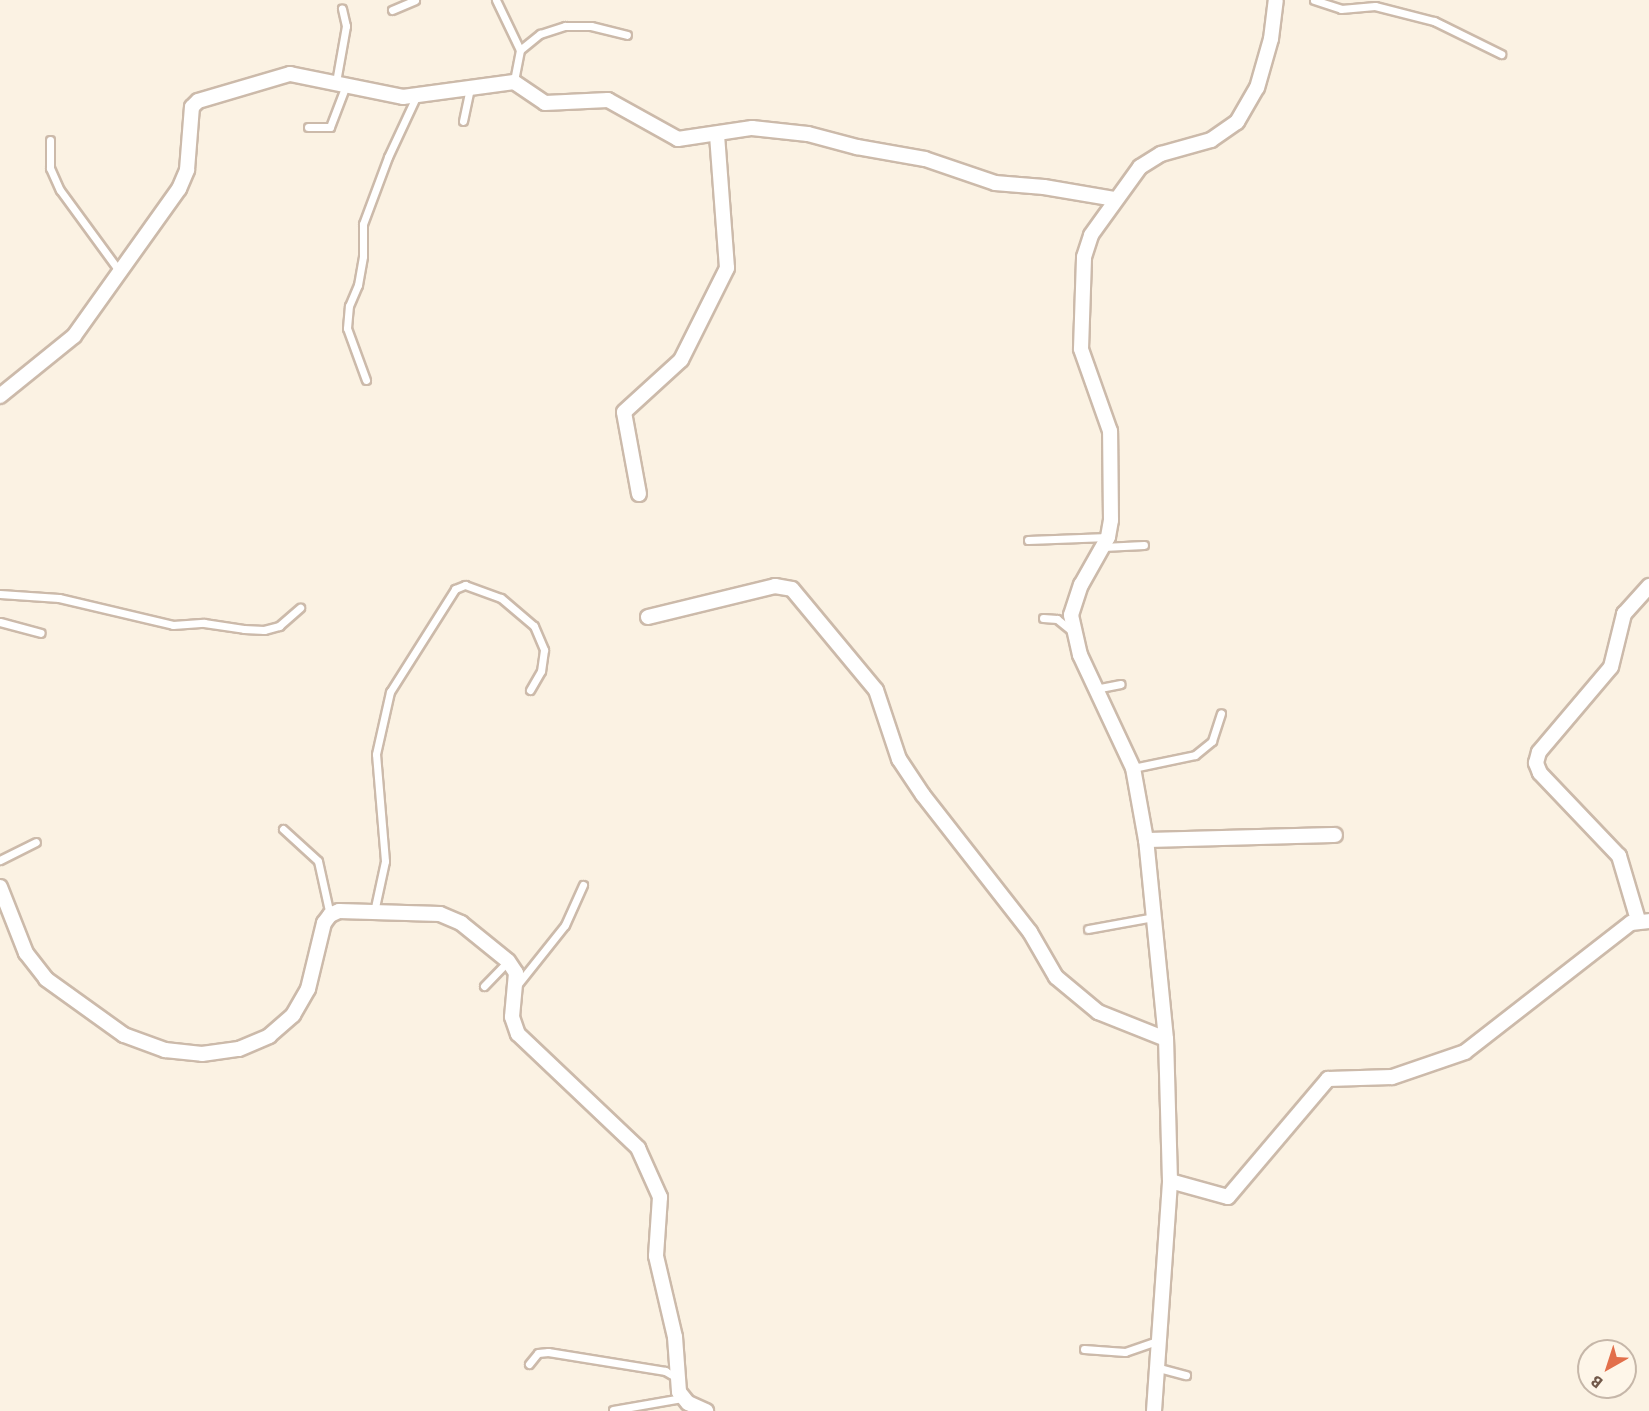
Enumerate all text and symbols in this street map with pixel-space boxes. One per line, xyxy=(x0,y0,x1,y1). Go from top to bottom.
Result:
north arrow xyxy=(1577,1339,1637,1399)
text: B xyxy=(1587,1371,1607,1392)

